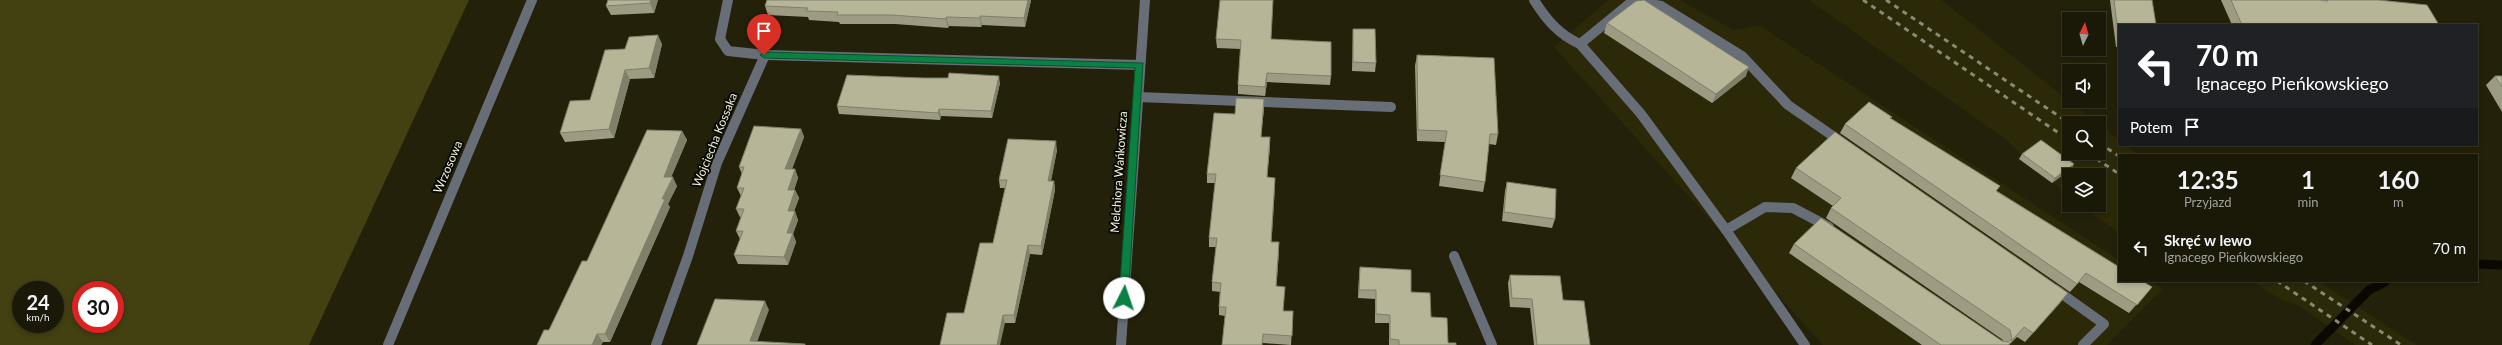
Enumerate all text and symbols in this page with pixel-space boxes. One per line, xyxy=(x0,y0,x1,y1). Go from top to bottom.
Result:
north arrow xyxy=(2062,12,2106,56)
map controls xyxy=(2062,12,2106,212)
pin xyxy=(747,14,781,55)
icon: arrive xyxy=(753,20,775,42)
text: 70 m xyxy=(2196,38,2259,72)
icon: left xyxy=(2130,40,2182,92)
button: sound xyxy=(2062,64,2106,108)
text: Ignacego Pieńkowskiego xyxy=(2196,72,2389,94)
street label: Wojciecha Kossaka xyxy=(689,90,740,189)
street label: Melchiora Wańkowicza xyxy=(1107,111,1130,233)
button: search xyxy=(2062,116,2106,160)
icon: arrive xyxy=(2181,116,2203,138)
text: Potem xyxy=(2130,118,2173,136)
street label: Wrzosowa xyxy=(430,138,465,195)
text: 12:35 xyxy=(2177,165,2239,194)
text: 1 xyxy=(2301,165,2315,194)
text: 160 xyxy=(2377,165,2419,194)
button: layers xyxy=(2062,168,2106,212)
text: Przyjazd xyxy=(2184,194,2232,210)
text: min xyxy=(2298,194,2319,210)
text: m xyxy=(2393,194,2404,210)
text: Skręć w lewo xyxy=(2164,231,2252,249)
icon: left xyxy=(2130,237,2152,259)
text: 70 m xyxy=(2432,239,2466,257)
text: Ignacego Pieńkowskiego xyxy=(2164,249,2303,265)
position arrow xyxy=(1103,277,1145,319)
speed limit sign: 30 xyxy=(72,281,124,333)
text: 24 xyxy=(26,290,50,314)
text: km/h xyxy=(26,311,50,323)

